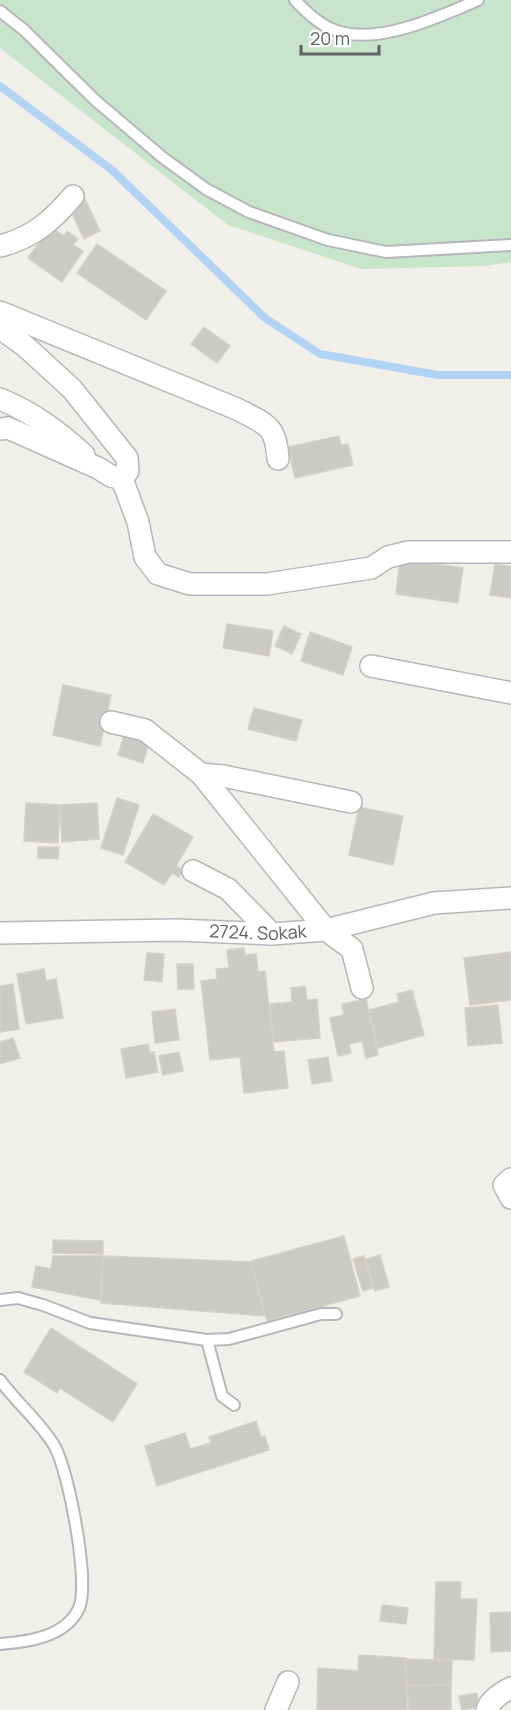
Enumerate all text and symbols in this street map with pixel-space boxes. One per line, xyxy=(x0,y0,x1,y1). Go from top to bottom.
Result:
scale bar xyxy=(301,18,379,56)
text: 20 m xyxy=(310,26,350,50)
street label: 2724. Sokak xyxy=(209,918,308,945)

